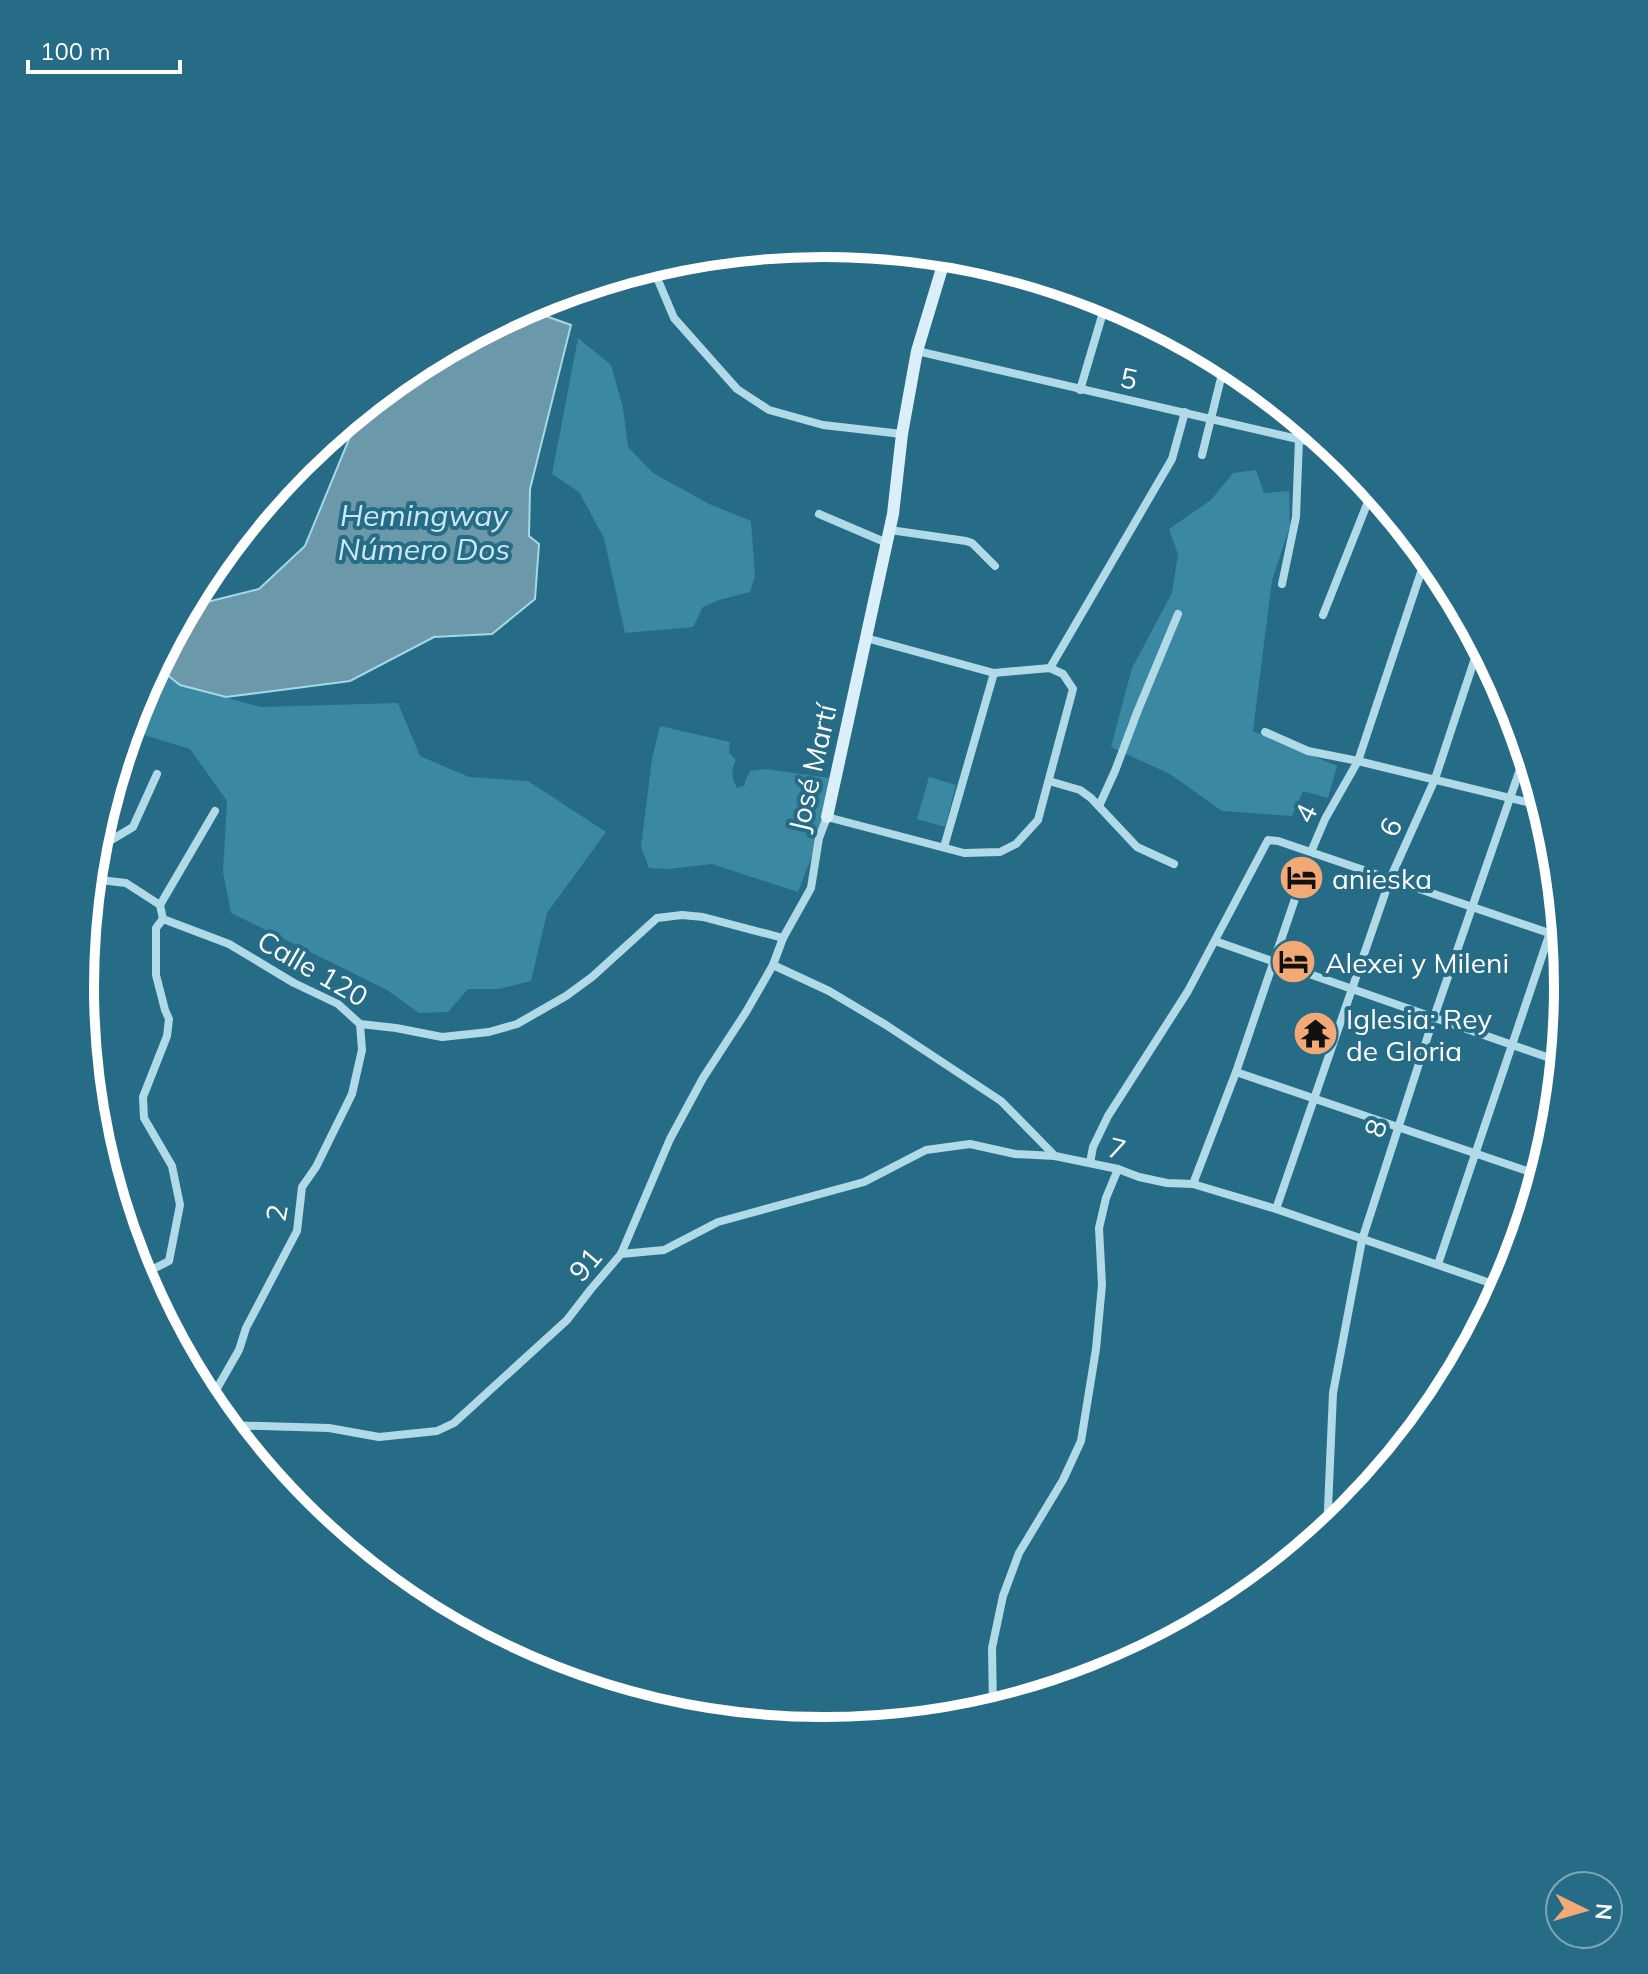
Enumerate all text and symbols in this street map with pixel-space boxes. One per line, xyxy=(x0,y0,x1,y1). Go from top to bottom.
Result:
scale bar xyxy=(28,24,180,74)
text: 100 m xyxy=(40,36,111,66)
street label: 5 xyxy=(1117,359,1141,397)
water label: Hemingway Número Dos xyxy=(338,496,510,568)
street label: José Martí xyxy=(780,700,844,835)
street label: 4 xyxy=(1286,798,1324,828)
street label: 6 xyxy=(1371,812,1409,842)
hotel icon: anieska xyxy=(1277,854,1325,902)
place label: anieska xyxy=(1332,861,1432,896)
street label: Calle 120 xyxy=(252,922,374,1014)
hotel icon: Alexei y Mileni xyxy=(1270,938,1318,986)
place label: Alexei y Mileni xyxy=(1325,945,1509,980)
place label: Iglesia: Rey de Gloria xyxy=(1346,1001,1492,1068)
temple icon: Iglesia: Rey de Gloria xyxy=(1291,1010,1339,1058)
street label: 8 xyxy=(1356,1115,1394,1141)
street label: 7 xyxy=(1104,1129,1130,1167)
street label: 2 xyxy=(257,1202,295,1224)
street label: 91 xyxy=(561,1240,609,1288)
north arrow xyxy=(1544,1870,1624,1950)
text: N xyxy=(1589,1902,1619,1921)

